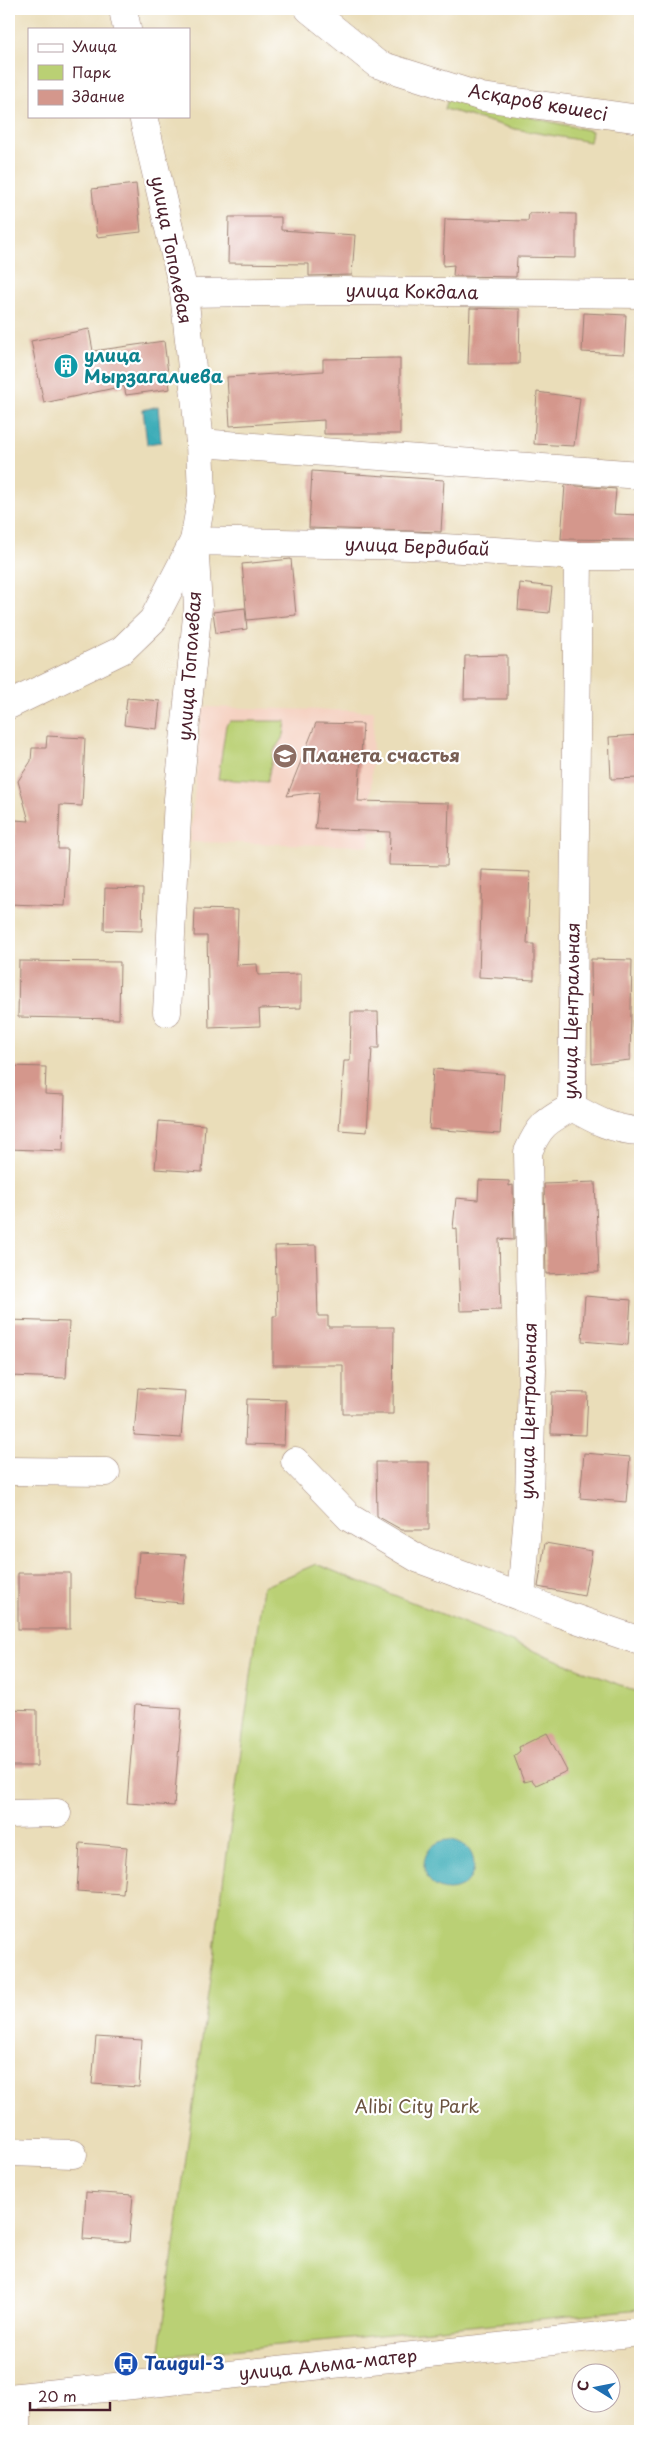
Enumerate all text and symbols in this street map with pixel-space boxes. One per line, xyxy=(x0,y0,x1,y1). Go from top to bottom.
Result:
legend xyxy=(28,28,190,118)
text: Улица xyxy=(72,34,117,57)
text: Парк xyxy=(72,60,111,83)
street label: Асқаров көшесі xyxy=(466,76,610,127)
text: Здание xyxy=(72,84,125,107)
street label: улица Тополевая xyxy=(145,174,200,326)
street label: улица Кокдала xyxy=(345,276,479,305)
place label: улица Мырзагалиева xyxy=(84,341,223,389)
building icon: улица Мырзагалиева xyxy=(53,353,79,379)
street label: улица Бердибай xyxy=(344,529,490,562)
street label: улица Тополевая xyxy=(170,590,207,742)
place label: Планета счастья xyxy=(302,741,460,768)
school or university icon: Планета счастья xyxy=(272,743,298,769)
street label: улица Центральная xyxy=(555,922,586,1100)
street label: улица Центральная xyxy=(512,1322,543,1500)
park label: Alibi City Park xyxy=(355,2092,479,2119)
street label: улица Альма-матер xyxy=(237,2341,418,2386)
place label: Taugul-3 xyxy=(144,2349,225,2376)
bus stop icon: Taugul-3 xyxy=(113,2351,139,2377)
north arrow xyxy=(572,2362,622,2412)
text: С xyxy=(571,2379,594,2393)
scale bar xyxy=(30,2380,110,2412)
text: 20 m xyxy=(38,2384,77,2407)

